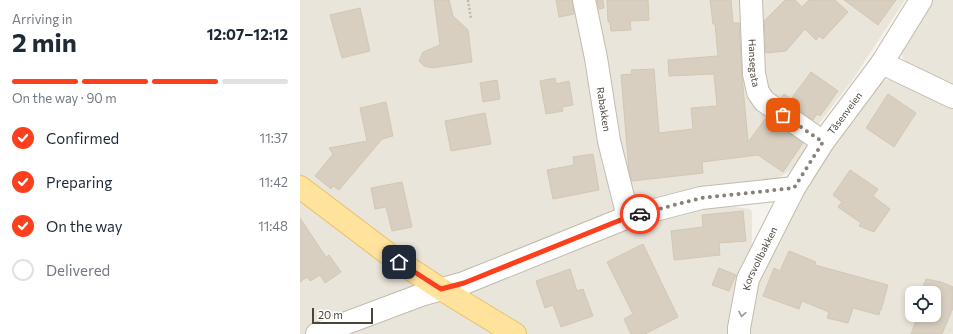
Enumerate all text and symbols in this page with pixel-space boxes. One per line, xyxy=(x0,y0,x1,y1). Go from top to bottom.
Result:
text: Arriving in xyxy=(12,11,72,27)
text: 12:07–12:12 xyxy=(207,25,288,43)
text: 2 min xyxy=(12,26,77,57)
street label: Hansegata xyxy=(747,39,763,88)
street label: Rabakken xyxy=(595,86,613,132)
street label: Tåsenveien xyxy=(825,89,864,137)
text: On the way · 90 m xyxy=(12,90,117,106)
pin xyxy=(766,98,800,132)
icon: bag xyxy=(772,104,794,126)
icon: check xyxy=(12,127,34,149)
text: Confirmed xyxy=(46,129,119,147)
text: 11:37 xyxy=(260,130,288,146)
icon: check xyxy=(12,171,34,193)
text: Preparing xyxy=(46,173,112,191)
text: 11:42 xyxy=(259,174,288,190)
courier xyxy=(620,194,660,234)
icon: car xyxy=(629,203,651,225)
icon: check xyxy=(12,215,34,237)
text: On the way xyxy=(46,217,123,235)
text: 11:48 xyxy=(258,218,288,234)
street label: Korsvollbakken xyxy=(740,225,779,291)
pin xyxy=(382,245,416,279)
icon: home xyxy=(388,251,410,273)
text: Delivered xyxy=(46,261,110,279)
map controls xyxy=(905,286,941,322)
button: locate xyxy=(905,286,941,322)
scale bar xyxy=(312,306,373,325)
text: 20 m xyxy=(318,308,343,321)
one-way arrow xyxy=(738,310,746,317)

